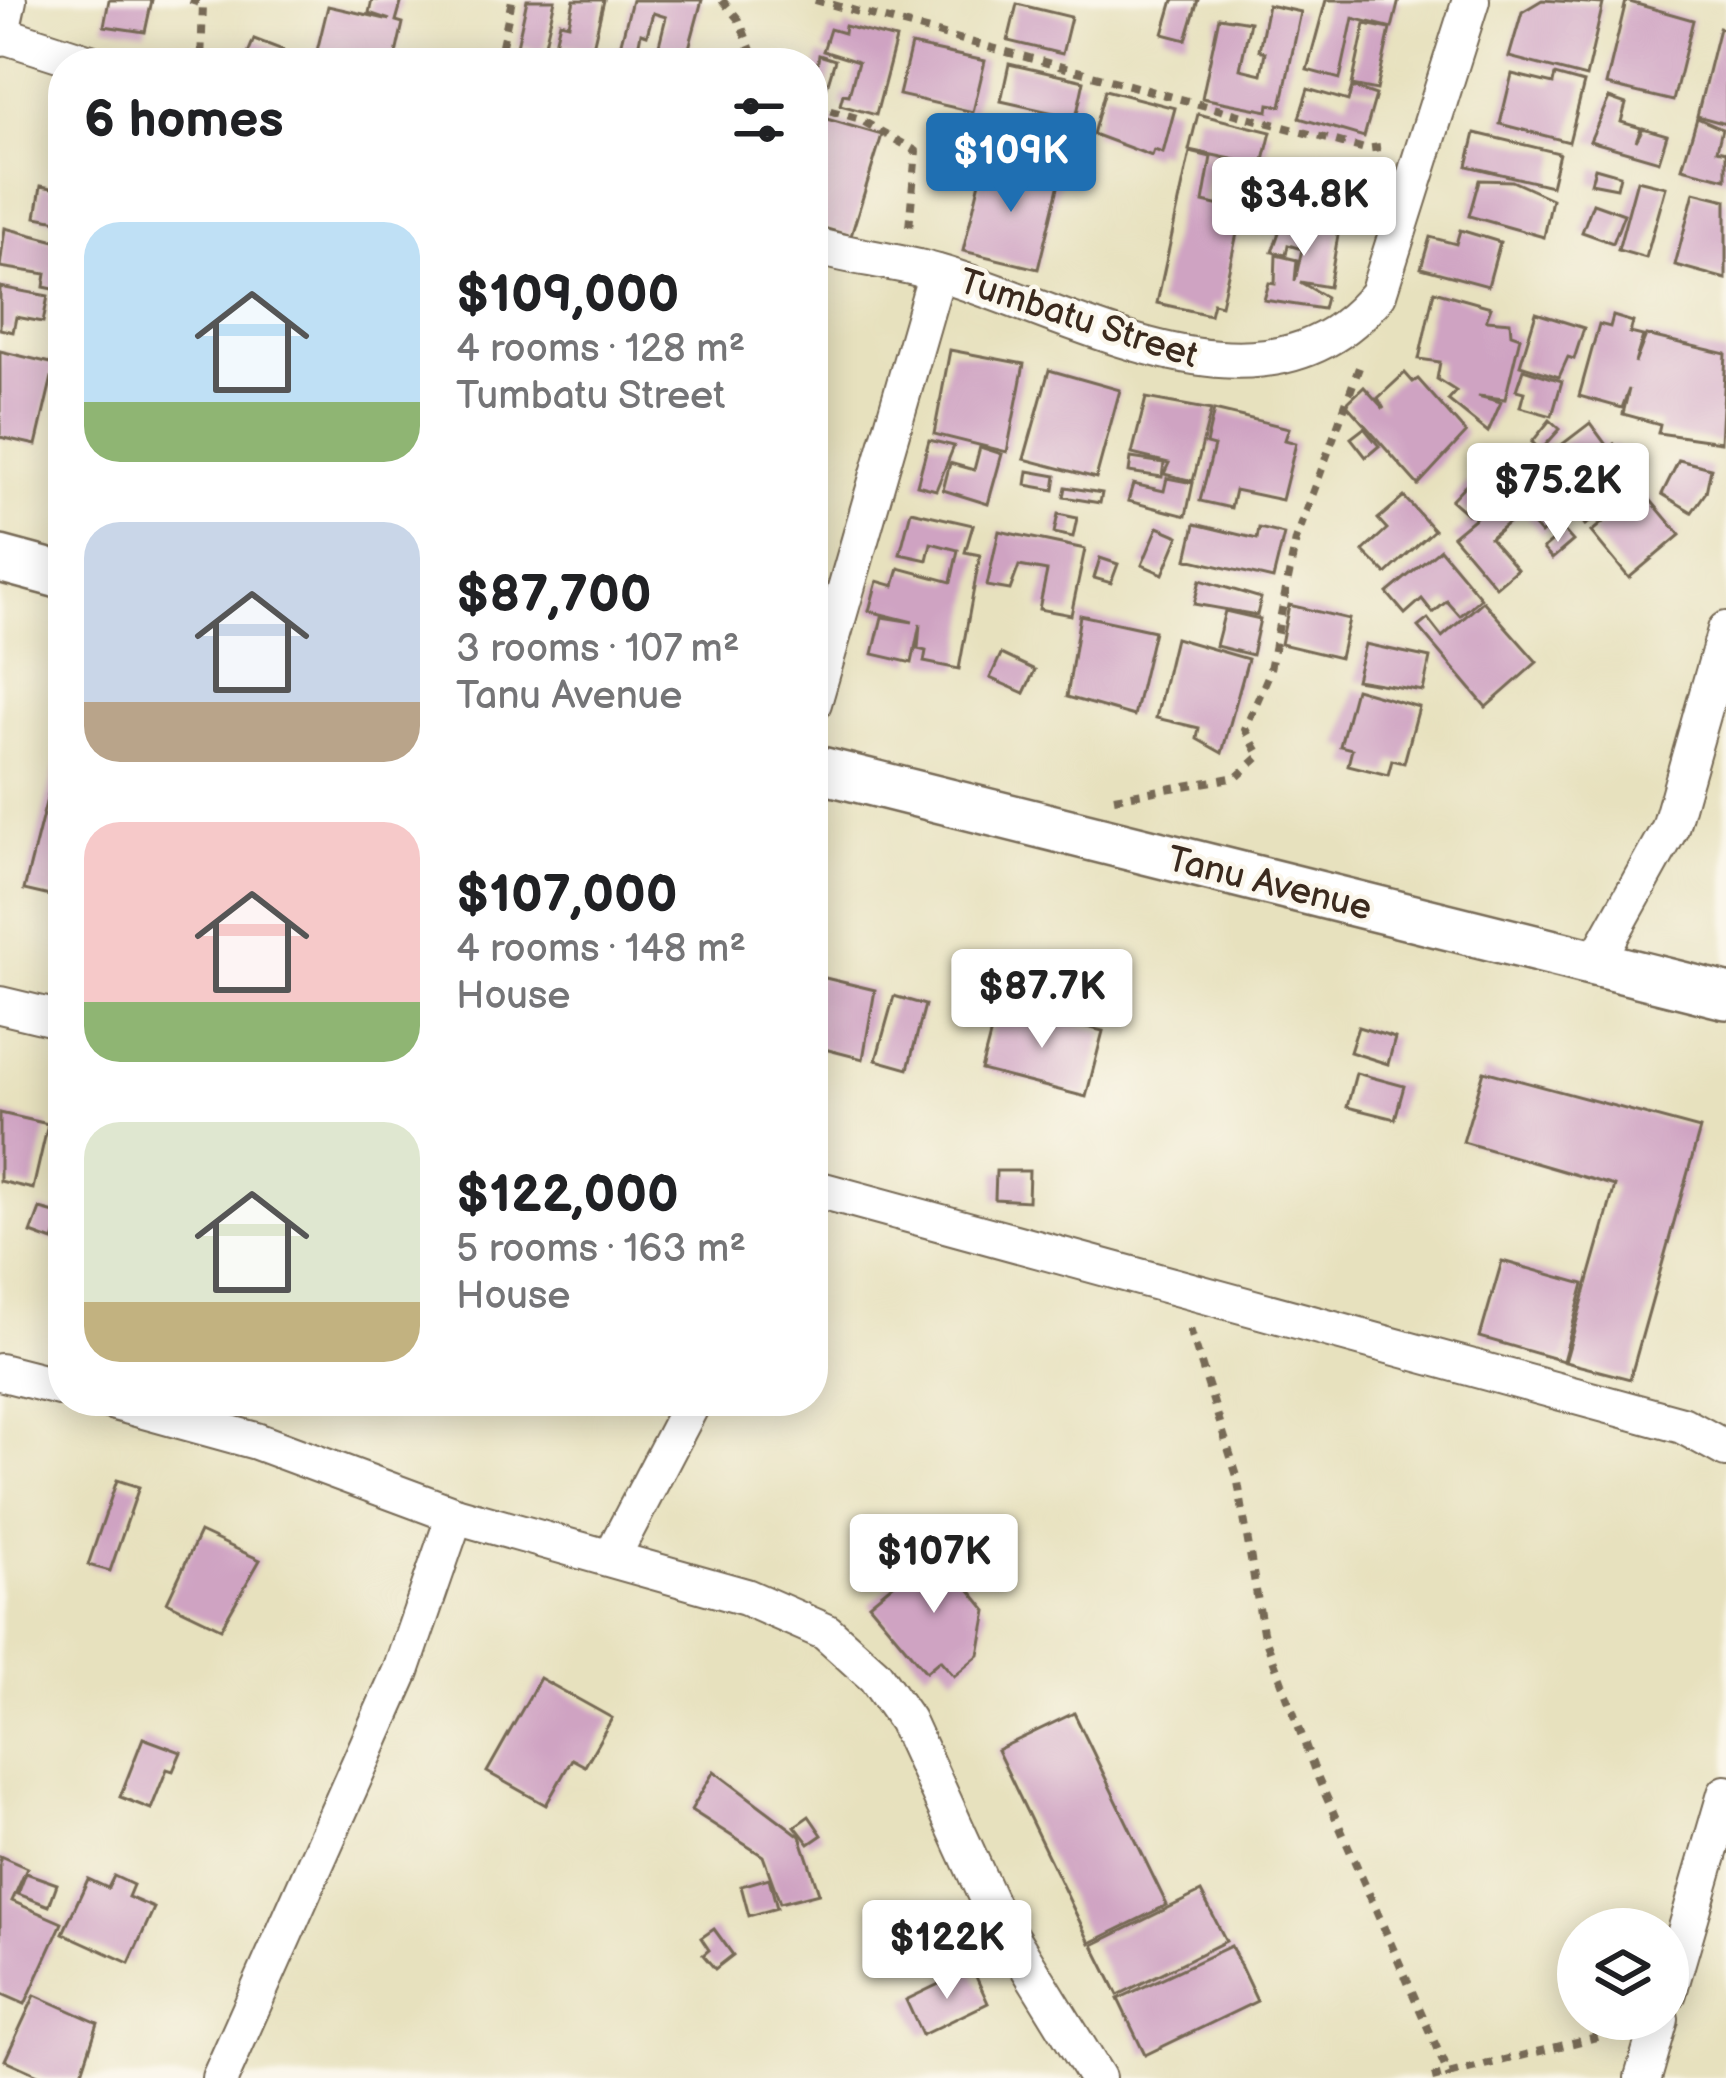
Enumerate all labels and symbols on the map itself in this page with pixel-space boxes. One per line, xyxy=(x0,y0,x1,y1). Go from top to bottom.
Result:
pin: $109K xyxy=(927,113,1095,215)
pin: $34.8K xyxy=(1206,157,1402,259)
street label: Tumbatu Street xyxy=(953,261,1203,378)
pin: $75.2K xyxy=(1460,443,1656,545)
street label: Tanu Avenue xyxy=(1163,838,1376,931)
pin: $87.7K xyxy=(944,949,1140,1051)
pin: $107K xyxy=(850,1514,1018,1616)
pin: $122K xyxy=(863,1900,1031,2002)

